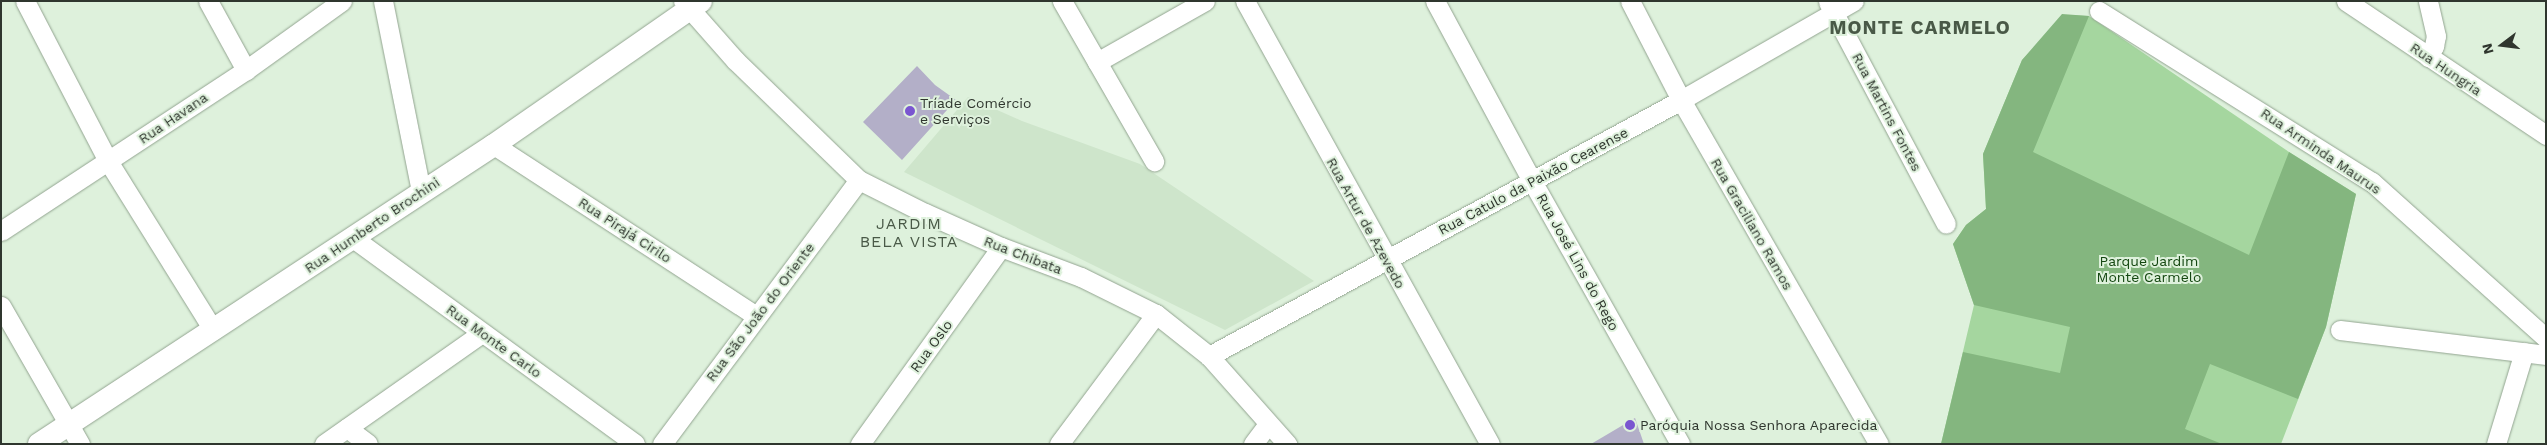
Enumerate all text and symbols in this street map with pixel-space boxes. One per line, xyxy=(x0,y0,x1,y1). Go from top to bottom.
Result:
district label: MONTE CARMELO xyxy=(1828,17,2012,39)
north arrow xyxy=(2477,20,2527,70)
street label: Rua Hungria xyxy=(2407,39,2485,99)
text: N xyxy=(2478,42,2497,56)
street label: Rua Martins Fontes xyxy=(1849,50,1925,174)
street label: Rua Havana xyxy=(135,89,211,147)
place label: Tríade Comércio e Serviços xyxy=(920,95,1031,128)
street label: Rua Arminda Maurus xyxy=(2257,104,2385,198)
marker: Tríade Comércio e Serviços xyxy=(904,105,916,117)
street label: Rua Catulo da Paixão Cearense xyxy=(1435,124,1631,238)
street label: Rua Artur de Azevedo xyxy=(1323,154,1409,292)
street label: Rua Graciliano Ramos xyxy=(1707,155,1797,293)
street label: Rua Humberto Brochini xyxy=(301,173,443,277)
street label: Rua José Lins do Rego xyxy=(1533,190,1623,334)
street label: Rua Pirajá Cirilo xyxy=(575,194,675,266)
district label: JARDIM BELA VISTA xyxy=(858,214,960,252)
street label: Rua Chibata xyxy=(981,232,1065,278)
street label: Rua São João do Oriente xyxy=(702,239,818,385)
park label: Parque Jardim Monte Carmelo xyxy=(2097,253,2201,286)
street label: Rua Monte Carlo xyxy=(443,301,545,381)
street label: Rua Oslo xyxy=(906,316,956,376)
place label: Paróquia Nossa Senhora Aparecida xyxy=(1640,417,1879,433)
marker: Paróquia Nossa Senhora Aparecida xyxy=(1624,419,1636,431)

